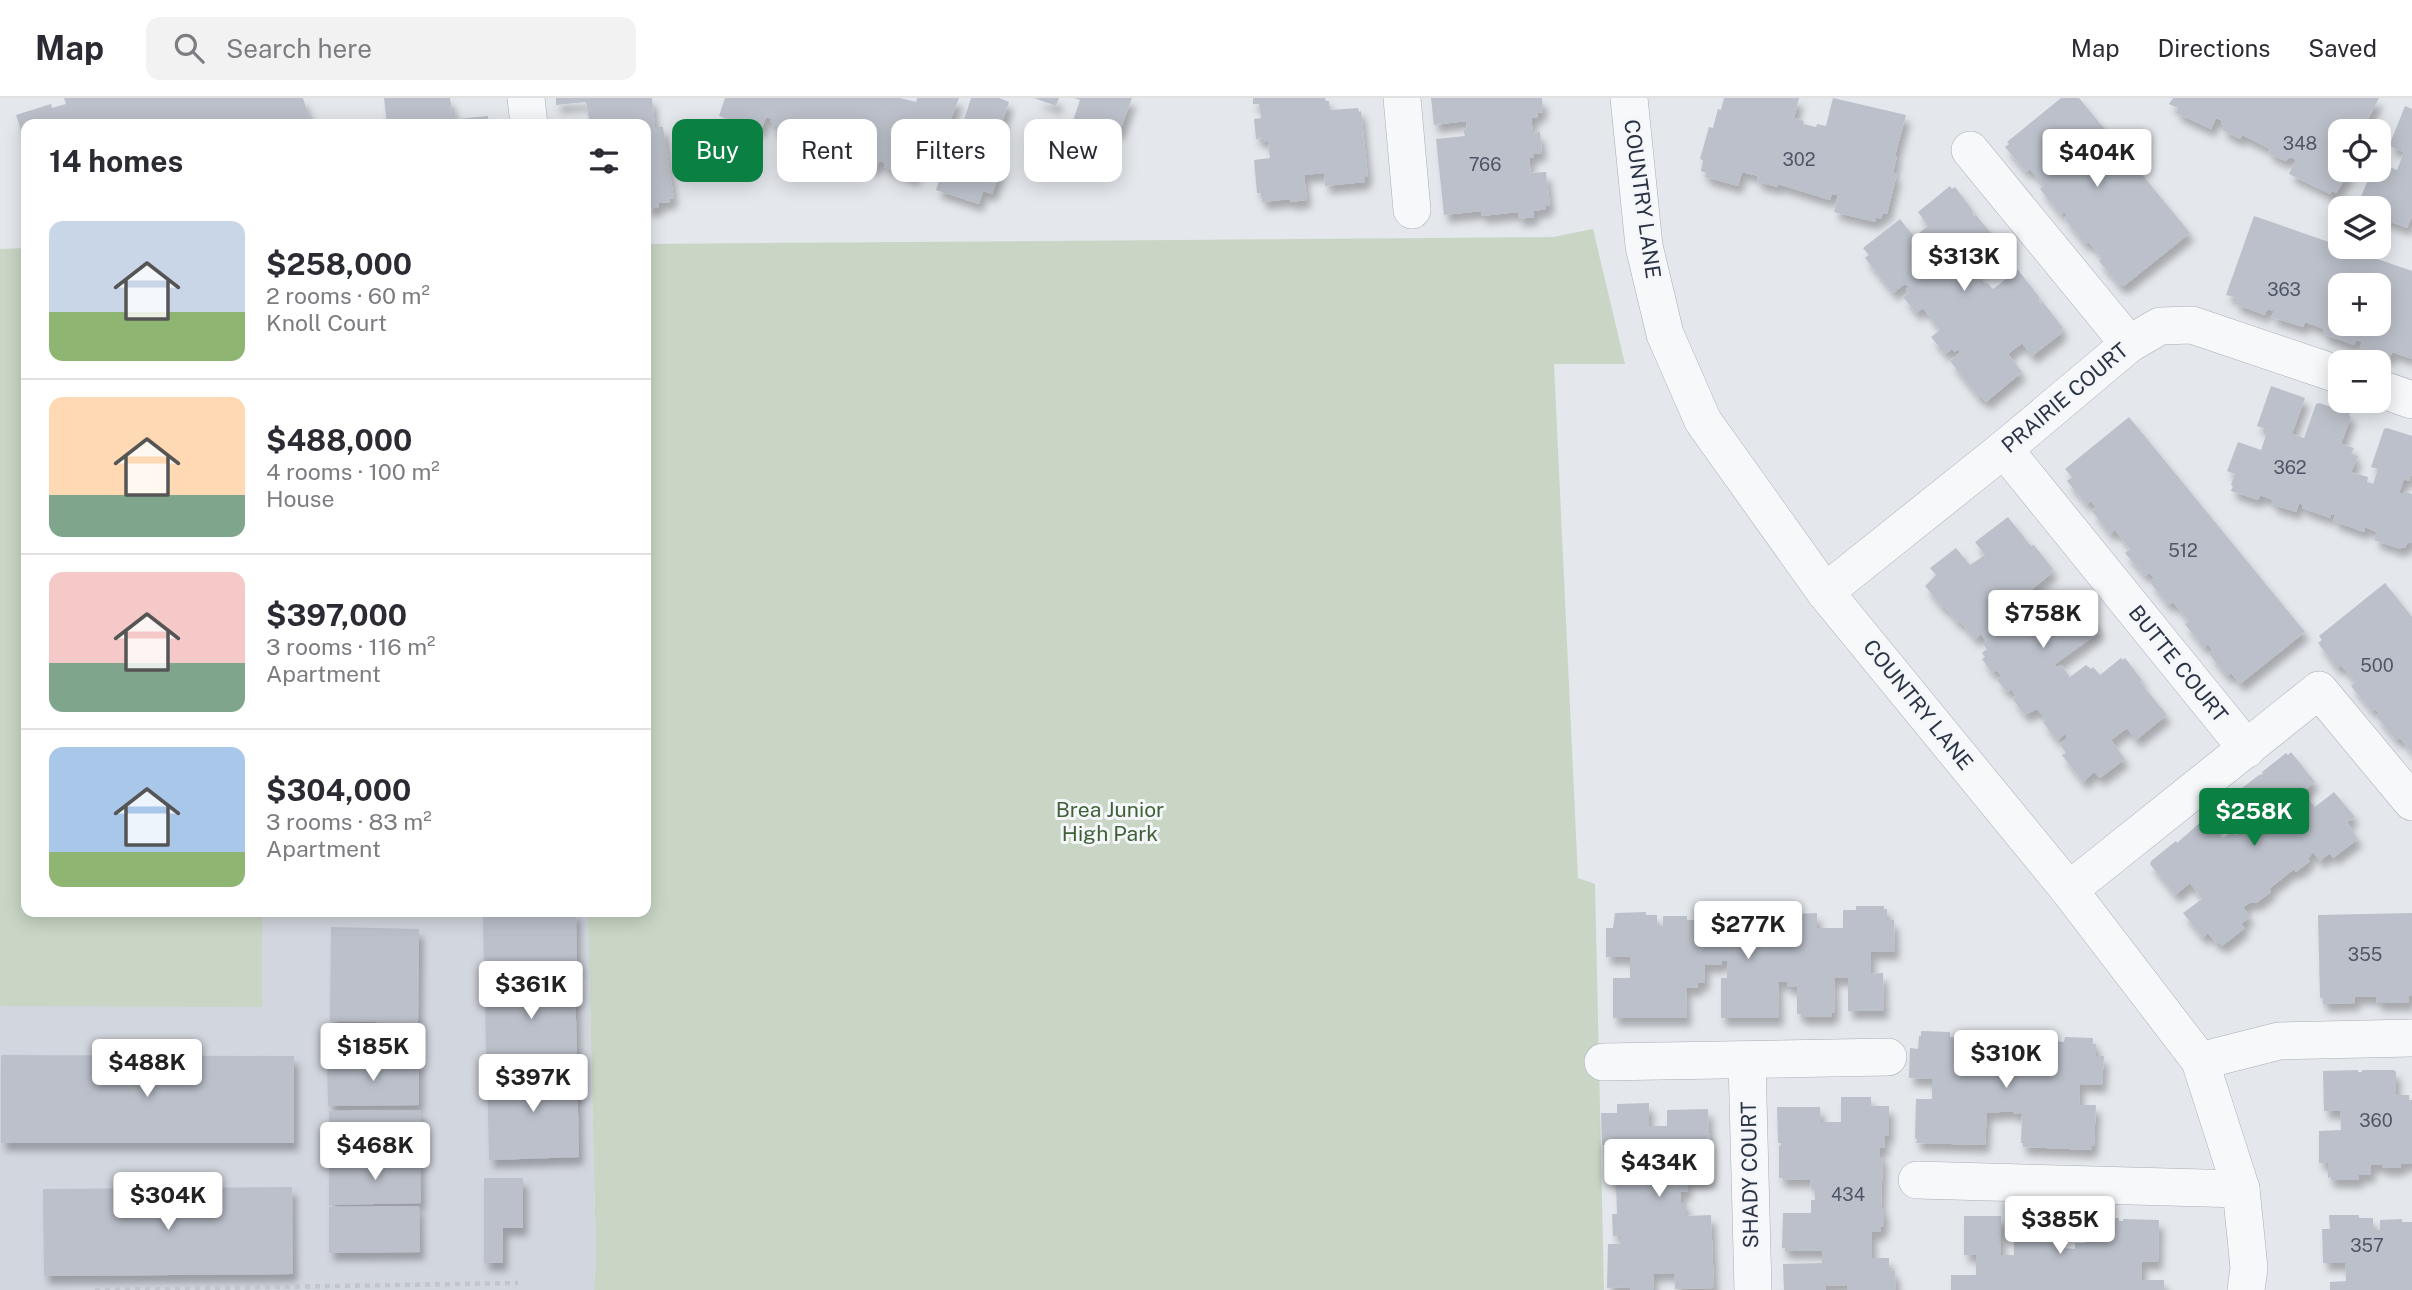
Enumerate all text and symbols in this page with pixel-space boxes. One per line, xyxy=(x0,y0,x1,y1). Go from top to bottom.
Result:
search box xyxy=(146,17,636,80)
text: Map xyxy=(35,29,104,67)
icon: search xyxy=(170,29,208,67)
text: Search here xyxy=(226,33,372,64)
text: Map xyxy=(2071,34,2120,62)
text: Directions xyxy=(2158,34,2270,62)
text: Saved xyxy=(2308,34,2377,62)
street label: COUNTRY LANE xyxy=(1619,118,1666,280)
chip: Buy xyxy=(672,119,763,182)
chip: Rent xyxy=(777,119,877,182)
chip: Filters xyxy=(891,119,1010,182)
chip: New xyxy=(1024,119,1122,182)
map controls xyxy=(2328,119,2391,413)
button: locate xyxy=(2328,119,2391,182)
pin: $404K xyxy=(2048,130,2146,189)
house number: 348 xyxy=(2283,133,2317,154)
text: $404K xyxy=(2058,138,2136,165)
icon: filters xyxy=(585,142,623,180)
text: 14 homes xyxy=(49,143,183,179)
house number: 302 xyxy=(1783,149,1815,170)
house number: 766 xyxy=(1469,154,1501,175)
button: layers xyxy=(2328,196,2391,259)
pin: $313K xyxy=(1915,234,2013,293)
text: $313K xyxy=(1928,242,2000,269)
text: $258,000 xyxy=(266,246,412,282)
icon: home xyxy=(105,249,189,333)
button: + xyxy=(2328,273,2391,336)
house number: 363 xyxy=(2267,279,2301,300)
text: 2 rooms · 60 m² xyxy=(266,282,430,309)
text: Knoll Court xyxy=(266,309,387,336)
street label: PRAIRIE COURT xyxy=(1996,337,2133,458)
button: − xyxy=(2328,350,2391,413)
text: $488,000 xyxy=(266,422,412,458)
icon: home xyxy=(105,425,189,509)
house number: 362 xyxy=(2273,457,2307,478)
text: 4 rooms · 100 m² xyxy=(266,458,440,485)
text: House xyxy=(266,485,334,512)
house number: 512 xyxy=(2168,540,2198,561)
pin: $758K xyxy=(1994,590,2092,650)
text: $397,000 xyxy=(266,597,407,633)
text: $758K xyxy=(2004,599,2082,626)
icon: home xyxy=(105,600,189,684)
street label: BUTTE COURT xyxy=(2124,600,2233,727)
text: 3 rooms · 116 m² xyxy=(266,633,436,660)
street label: COUNTRY LANE xyxy=(1858,635,1979,775)
house number: 500 xyxy=(2360,655,2394,676)
text: Apartment xyxy=(266,660,381,687)
text: $304,000 xyxy=(266,772,411,808)
icon: home xyxy=(105,775,189,859)
pin: $258K xyxy=(2205,788,2303,848)
park label: Brea Junior High Park xyxy=(1056,797,1164,846)
text: $258K xyxy=(2215,797,2293,824)
text: 3 rooms · 83 m² xyxy=(266,808,432,835)
text: Apartment xyxy=(266,835,381,862)
pin: $277K xyxy=(1699,902,1797,961)
text: $277K xyxy=(1710,910,1786,937)
house number: 355 xyxy=(2348,944,2382,965)
pin: $361K xyxy=(482,962,580,1021)
text: $361K xyxy=(495,970,567,997)
pin: $185K xyxy=(324,1024,422,1083)
pin: $310K xyxy=(1957,1030,2055,1090)
text: $185K xyxy=(337,1032,409,1059)
text: $310K xyxy=(1970,1039,2042,1066)
pin: $488K xyxy=(98,1040,196,1099)
text: $488K xyxy=(108,1048,186,1075)
pin: $397K xyxy=(484,1054,582,1114)
text: $397K xyxy=(495,1063,571,1090)
street label: SHADY COURT xyxy=(1736,1101,1763,1249)
house number: 360 xyxy=(2359,1110,2393,1131)
pin: $468K xyxy=(326,1122,424,1182)
text: $468K xyxy=(336,1131,414,1158)
pin: $434K xyxy=(1610,1140,1708,1199)
text: $434K xyxy=(1620,1148,1698,1175)
pin: $304K xyxy=(119,1172,217,1232)
text: $304K xyxy=(129,1181,207,1208)
house number: 434 xyxy=(1831,1184,1865,1205)
pin: $385K xyxy=(2011,1196,2109,1256)
text: $385K xyxy=(2021,1205,2099,1232)
house number: 357 xyxy=(2350,1235,2384,1256)

